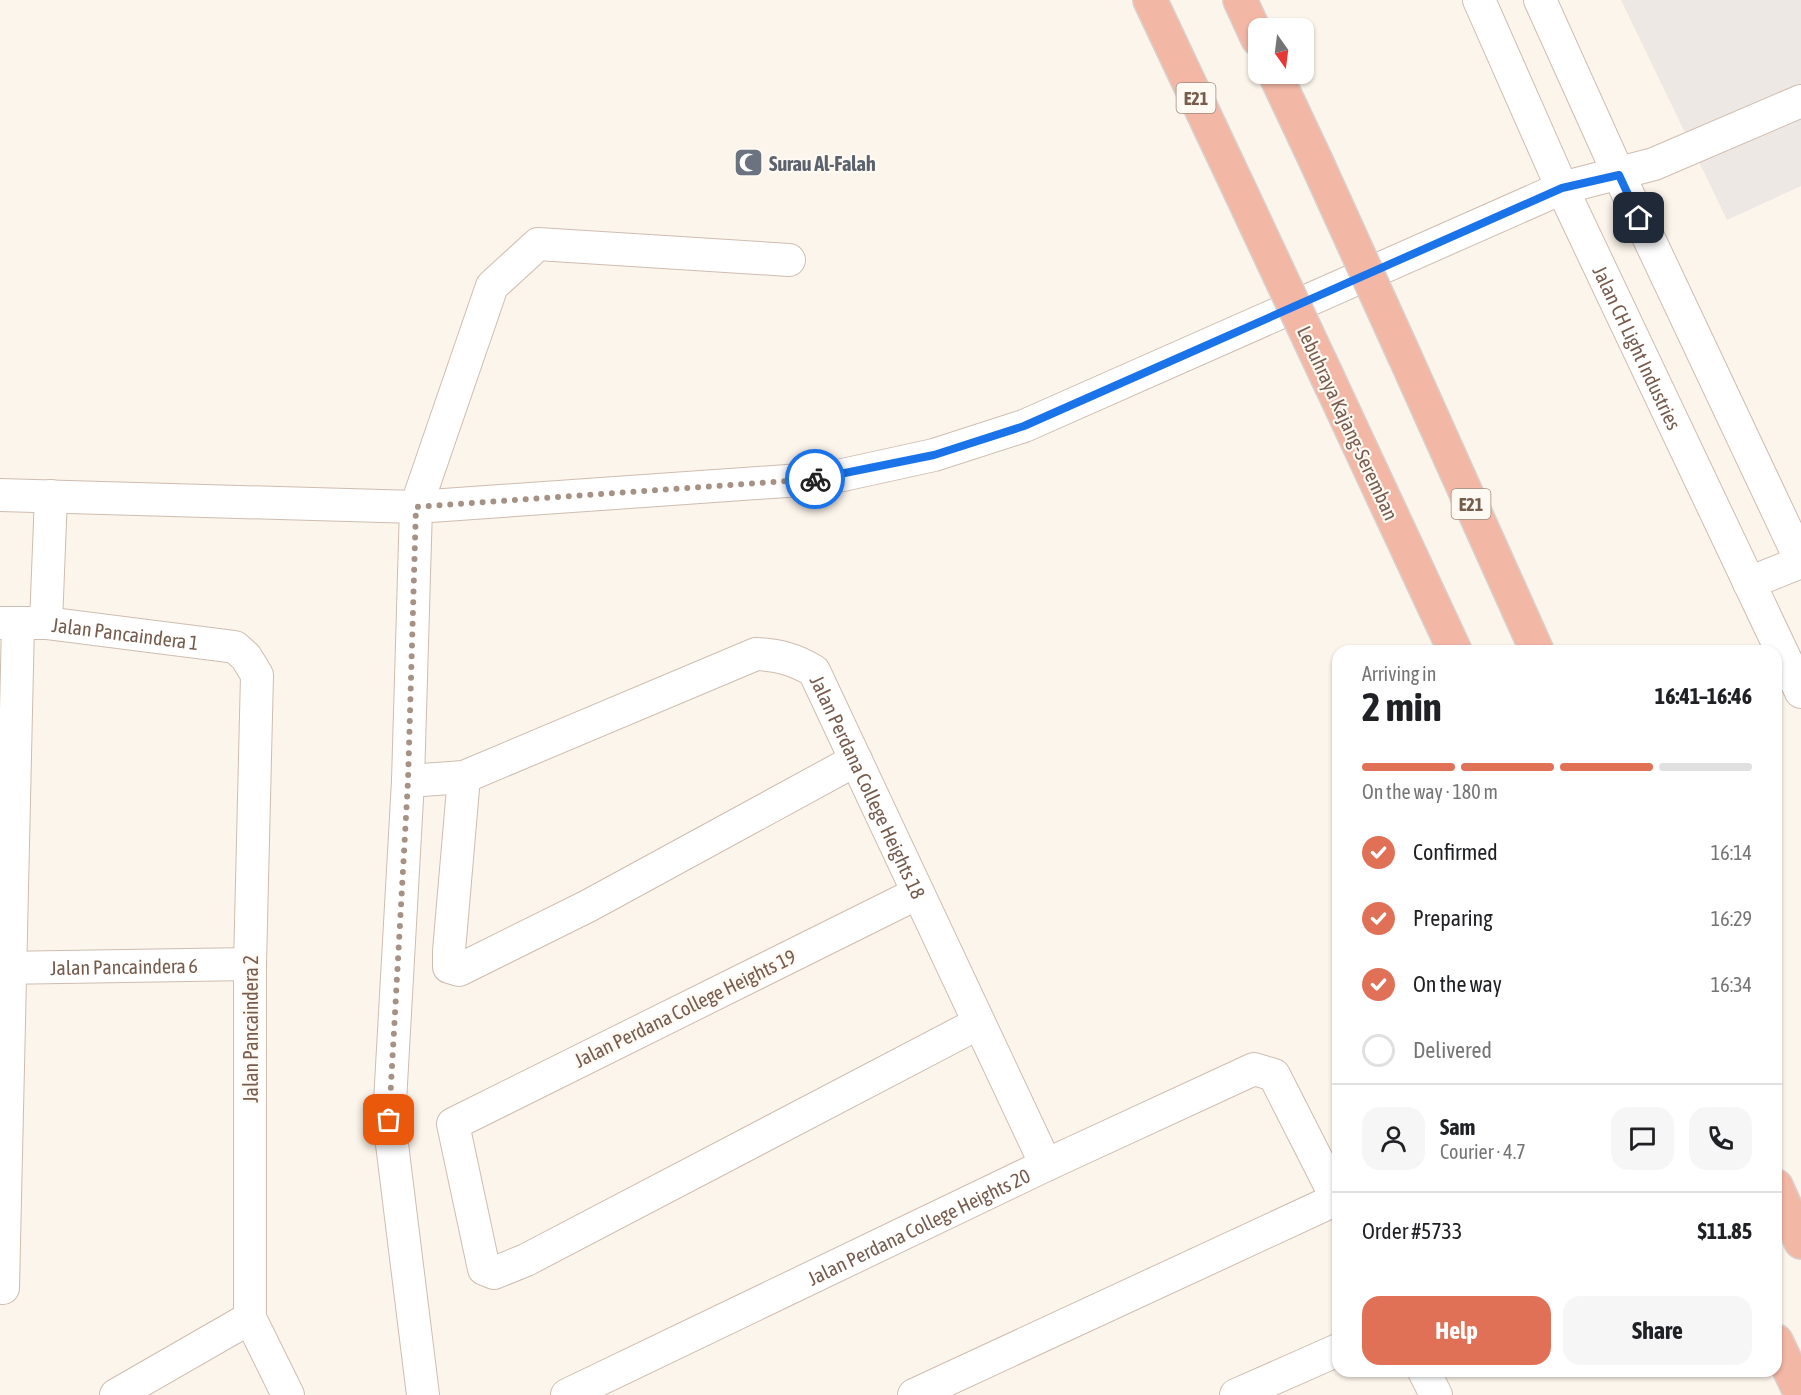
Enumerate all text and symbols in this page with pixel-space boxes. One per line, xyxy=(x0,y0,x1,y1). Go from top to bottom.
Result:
north arrow xyxy=(1248,18,1314,84)
map controls xyxy=(1248,18,1314,84)
road number: E21 xyxy=(1176,83,1216,113)
mosque icon: Surau Al-Falah xyxy=(732,147,764,179)
place label: Surau Al-Falah xyxy=(769,152,876,175)
pin xyxy=(1613,192,1664,243)
icon: home xyxy=(1622,201,1655,234)
street label: Jalan CH Light Industries xyxy=(1589,262,1686,433)
street label: Lebuhraya Kajang-Seremban xyxy=(1293,322,1403,524)
courier xyxy=(785,449,845,509)
icon: bike xyxy=(799,463,832,496)
road number: E21 xyxy=(1452,489,1490,519)
street label: Jalan Pancaindera 1 xyxy=(51,612,200,654)
text: Arriving in xyxy=(1362,662,1436,685)
street label: Jalan Perdana College Heights 18 xyxy=(806,671,931,902)
text: 16:41–16:46 xyxy=(1655,683,1752,709)
text: 2 min xyxy=(1362,685,1442,729)
text: On the way · 180 m xyxy=(1362,780,1498,803)
icon: check xyxy=(1362,836,1395,869)
text: Confirmed xyxy=(1413,839,1498,865)
text: 16:14 xyxy=(1711,841,1752,864)
icon: check xyxy=(1362,902,1395,935)
text: Preparing xyxy=(1413,905,1493,931)
text: 16:29 xyxy=(1711,907,1752,930)
street label: Jalan Perdana College Heights 19 xyxy=(570,944,800,1072)
street label: Jalan Pancaindera 6 xyxy=(50,953,198,979)
street label: Jalan Pancaindera 2 xyxy=(239,955,262,1103)
icon: check xyxy=(1362,968,1395,1001)
text: On the way xyxy=(1413,971,1502,997)
text: 16:34 xyxy=(1711,973,1752,996)
text: Delivered xyxy=(1413,1037,1492,1063)
pin xyxy=(363,1094,414,1145)
icon: bag xyxy=(372,1103,405,1136)
button: person xyxy=(1362,1107,1425,1170)
button: chat xyxy=(1611,1107,1674,1170)
button: phone xyxy=(1689,1107,1752,1170)
text: Sam xyxy=(1440,1114,1475,1140)
text: Courier · 4.7 xyxy=(1440,1140,1526,1163)
street label: Jalan Perdana College Heights 20 xyxy=(804,1163,1034,1289)
text: Order #5733 xyxy=(1362,1218,1462,1244)
text: $11.85 xyxy=(1697,1218,1752,1244)
button: Help xyxy=(1362,1296,1551,1365)
button: Share xyxy=(1563,1296,1752,1365)

